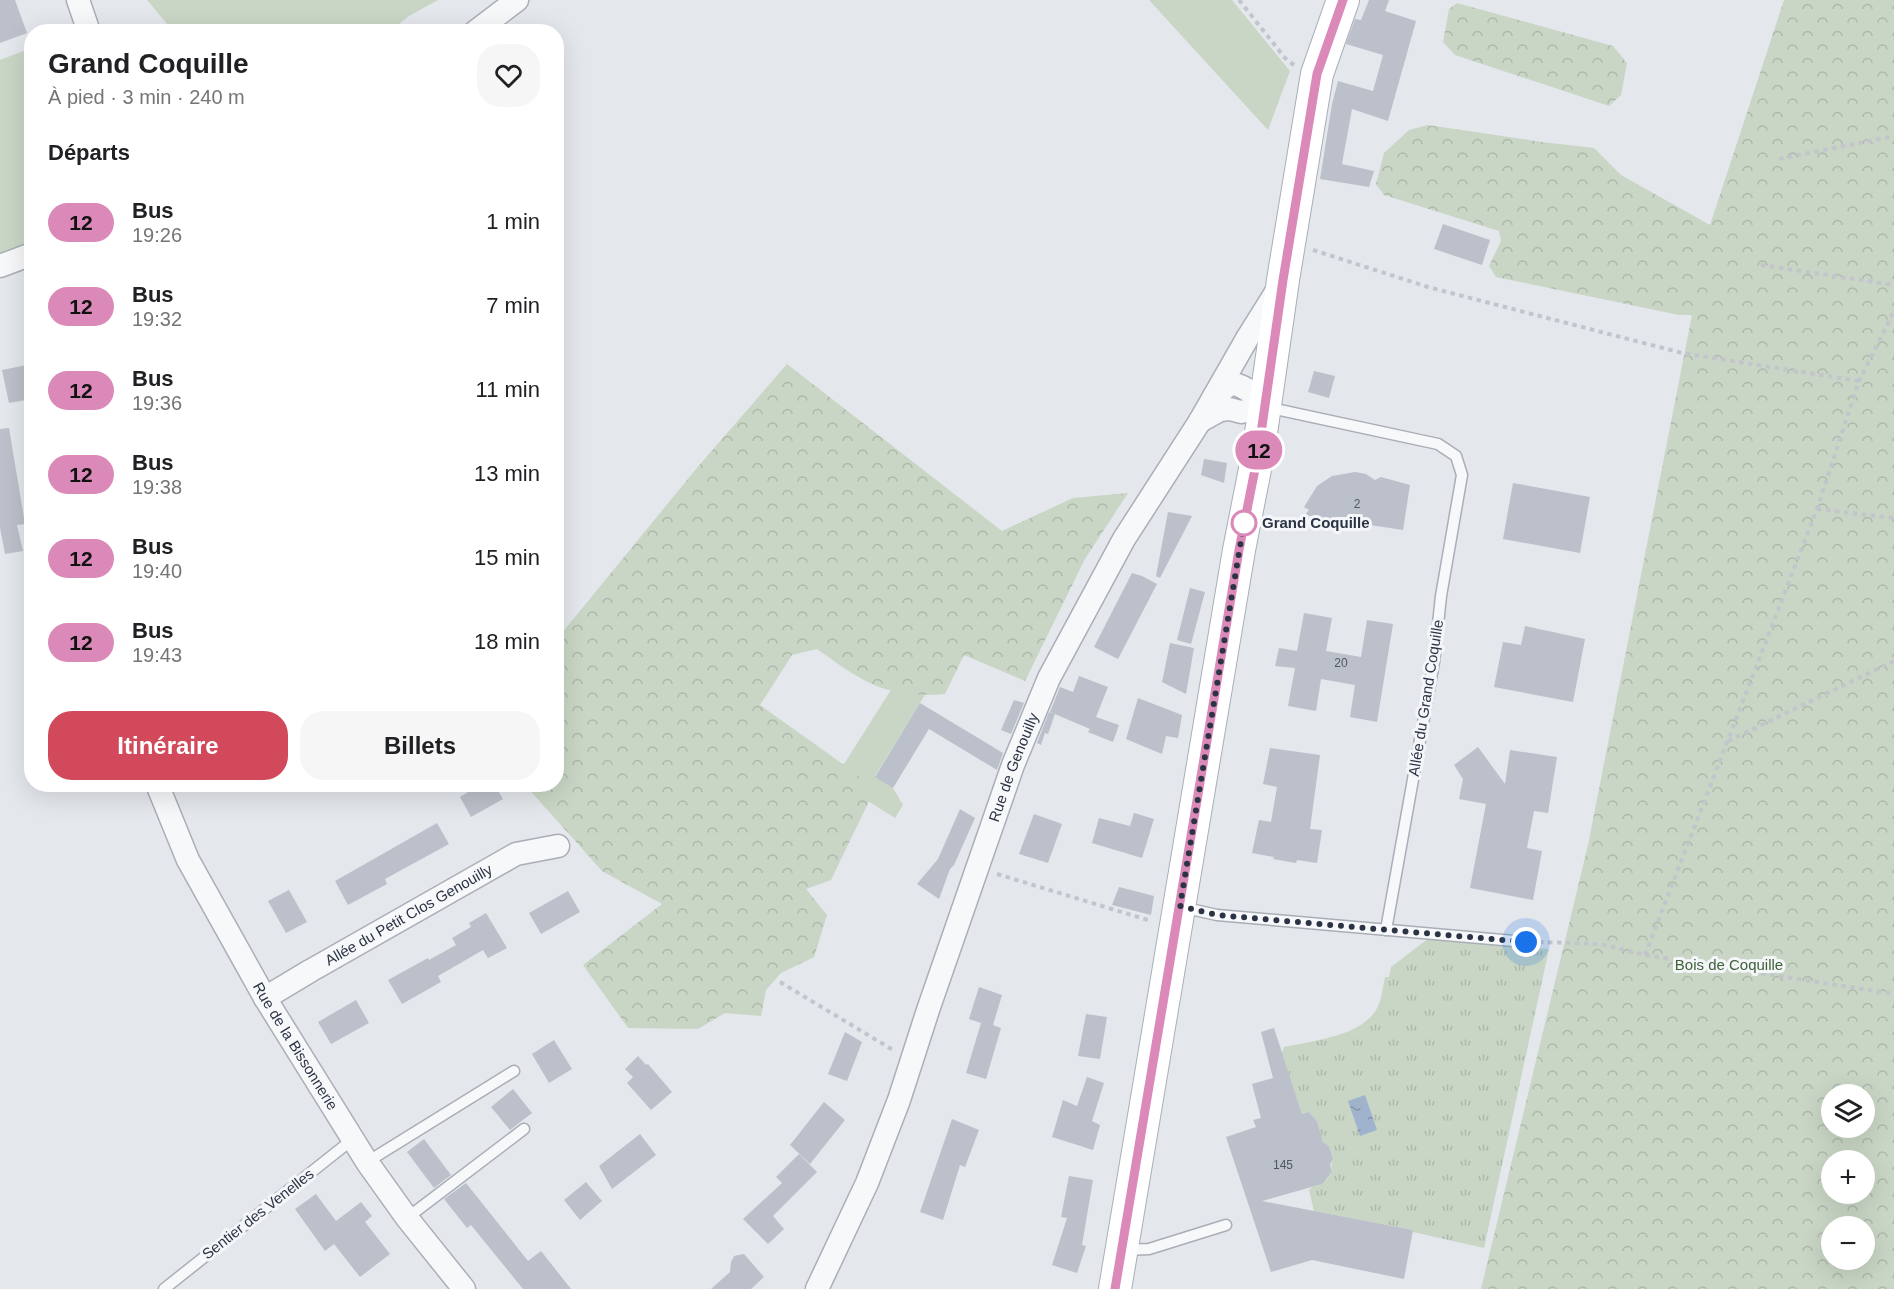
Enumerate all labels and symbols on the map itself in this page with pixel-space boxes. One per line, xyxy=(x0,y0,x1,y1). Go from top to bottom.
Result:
line badge: 12 xyxy=(1232,430,1286,470)
house number: 2 xyxy=(1354,497,1361,511)
marker: Grand Coquille xyxy=(1231,510,1257,536)
place label: Grand Coquille xyxy=(1262,514,1370,531)
street label: Allée du Grand Coquille xyxy=(1405,618,1446,777)
house number: 20 xyxy=(1334,656,1348,670)
street label: Rue de Genouilly xyxy=(985,710,1042,824)
street label: Allée du Petit Clos Genouilly xyxy=(322,860,495,969)
your location xyxy=(1511,927,1541,957)
park label: Bois de Coquille xyxy=(1675,956,1783,973)
street label: Rue de la Bissonnerie xyxy=(250,979,341,1113)
house number: 145 xyxy=(1273,1158,1293,1172)
street label: Sentier des Venelles xyxy=(199,1165,317,1262)

